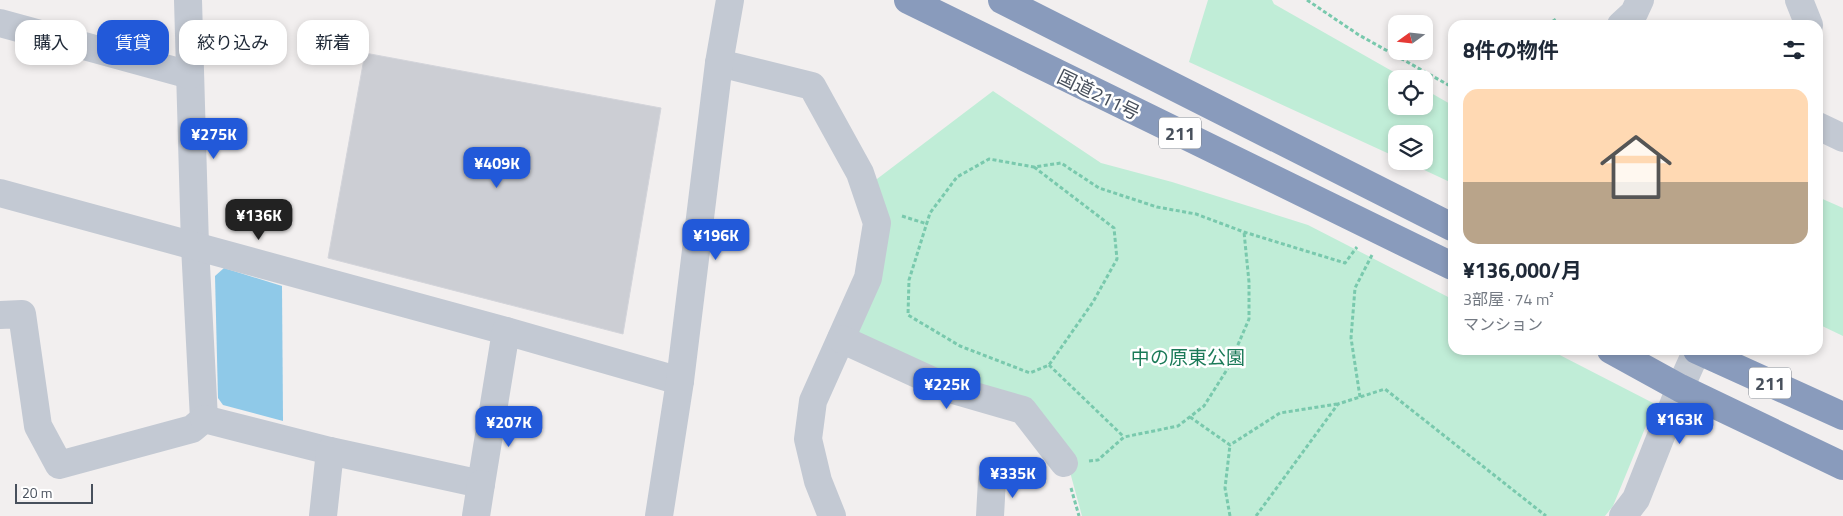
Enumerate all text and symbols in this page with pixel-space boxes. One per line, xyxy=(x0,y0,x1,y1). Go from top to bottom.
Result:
north arrow xyxy=(1388,15,1432,60)
map controls xyxy=(1388,15,1433,170)
chip: 購入 xyxy=(15,20,87,65)
chip: 賃貸 xyxy=(97,20,169,65)
chip: 絞り込み xyxy=(179,20,287,65)
chip: 新着 xyxy=(297,20,369,65)
text: 8件の物件 xyxy=(1463,34,1559,66)
icon: filters xyxy=(1780,36,1808,64)
street label: 国道211号 xyxy=(1053,61,1145,127)
button: locate xyxy=(1388,70,1433,115)
pin: ¥275K xyxy=(179,118,249,160)
road number: 211 xyxy=(1159,118,1201,148)
text: ¥275K xyxy=(191,122,237,146)
icon: home xyxy=(1591,122,1681,212)
button: layers xyxy=(1388,125,1433,170)
pin: ¥409K xyxy=(462,146,532,189)
text: ¥409K xyxy=(474,151,520,175)
pin: ¥136K xyxy=(224,198,294,241)
text: ¥136K xyxy=(236,203,282,227)
pin: ¥196K xyxy=(681,218,751,261)
text: ¥196K xyxy=(693,223,739,247)
text: ¥136,000/月 xyxy=(1463,254,1582,286)
text: 3部屋 · 74 m² xyxy=(1463,287,1554,311)
text: マンション xyxy=(1463,312,1543,336)
park label: 中の原東公園 xyxy=(1131,342,1245,371)
pin: ¥225K xyxy=(912,368,982,410)
road number: 211 xyxy=(1749,368,1791,398)
text: ¥225K xyxy=(924,372,970,396)
pin: ¥163K xyxy=(1645,402,1715,445)
pin: ¥207K xyxy=(474,406,544,448)
text: ¥163K xyxy=(1657,407,1703,431)
text: ¥207K xyxy=(486,410,532,434)
pin: ¥335K xyxy=(978,456,1048,499)
text: ¥335K xyxy=(990,461,1036,485)
scale bar xyxy=(15,481,92,504)
text: 20 m xyxy=(22,482,52,503)

